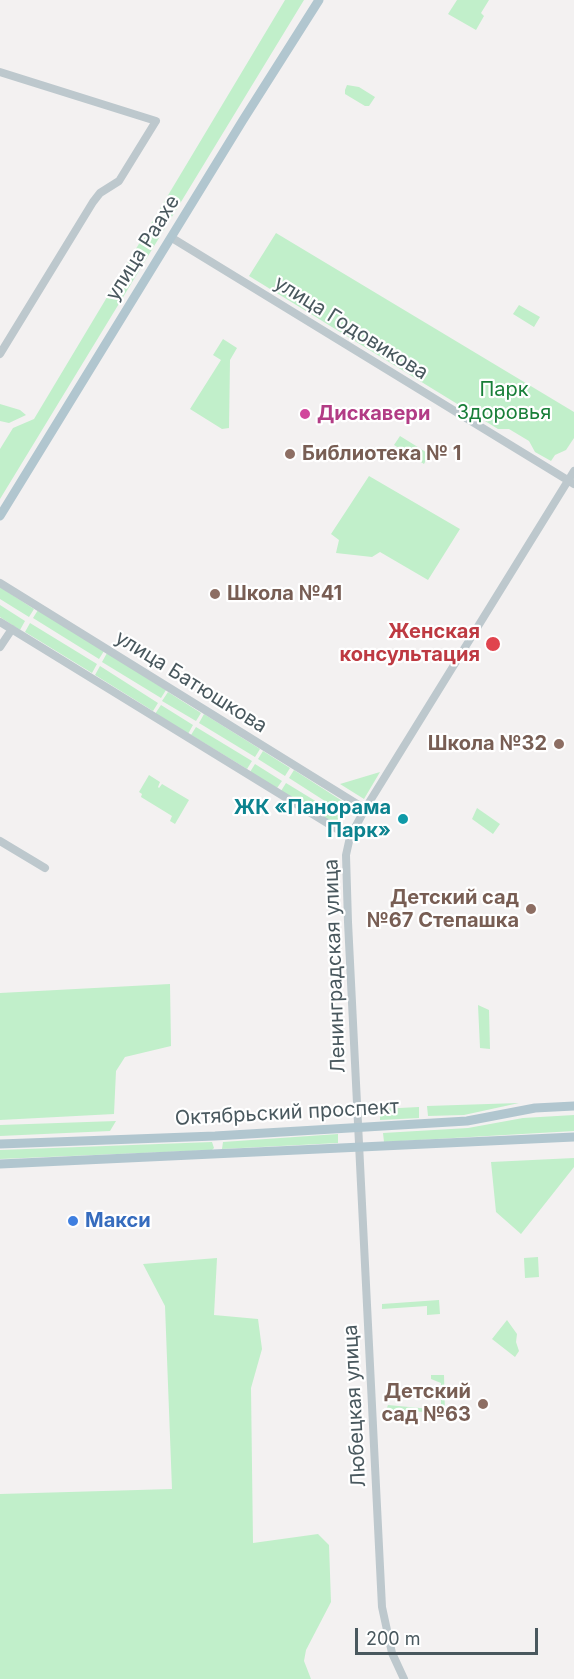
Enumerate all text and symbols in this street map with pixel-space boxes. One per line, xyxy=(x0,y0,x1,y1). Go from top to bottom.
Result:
street label: улица Раахе xyxy=(101,191,185,305)
street label: улица Годовикова xyxy=(270,271,432,385)
park label: Парк Здоровья xyxy=(457,378,551,425)
place label: Дискавери xyxy=(317,402,430,426)
marker: Дискавери xyxy=(298,407,312,421)
place label: Библиотека № 1 xyxy=(302,442,461,466)
marker: Библиотека № 1 xyxy=(283,447,297,461)
place label: Школа №41 xyxy=(227,582,342,606)
marker: Школа №41 xyxy=(208,587,222,601)
place label: Женская консультация xyxy=(339,620,480,667)
street label: улица Батюшкова xyxy=(111,626,271,738)
marker: Женская консультация xyxy=(484,635,502,653)
place label: Школа №32 xyxy=(428,732,547,756)
marker: Школа №32 xyxy=(552,737,566,751)
place label: ЖК «Панорама Парк» xyxy=(234,796,391,843)
marker: ЖК «Панорама Парк» xyxy=(396,812,410,826)
street label: Ленинградская улица xyxy=(319,858,351,1074)
place label: Детский сад №67 Степашка xyxy=(367,886,519,933)
marker: Детский сад №67 Степашка xyxy=(524,902,538,916)
street label: Октябрьский проспект xyxy=(174,1095,400,1131)
place label: Макси xyxy=(85,1209,151,1233)
marker: Макси xyxy=(66,1214,80,1228)
street label: Любецкая улица xyxy=(339,1324,371,1488)
place label: Детский сад №63 xyxy=(381,1380,471,1427)
marker: Детский сад №63 xyxy=(476,1397,490,1411)
scale bar xyxy=(358,1616,541,1654)
text: 200 m xyxy=(366,1628,421,1649)

